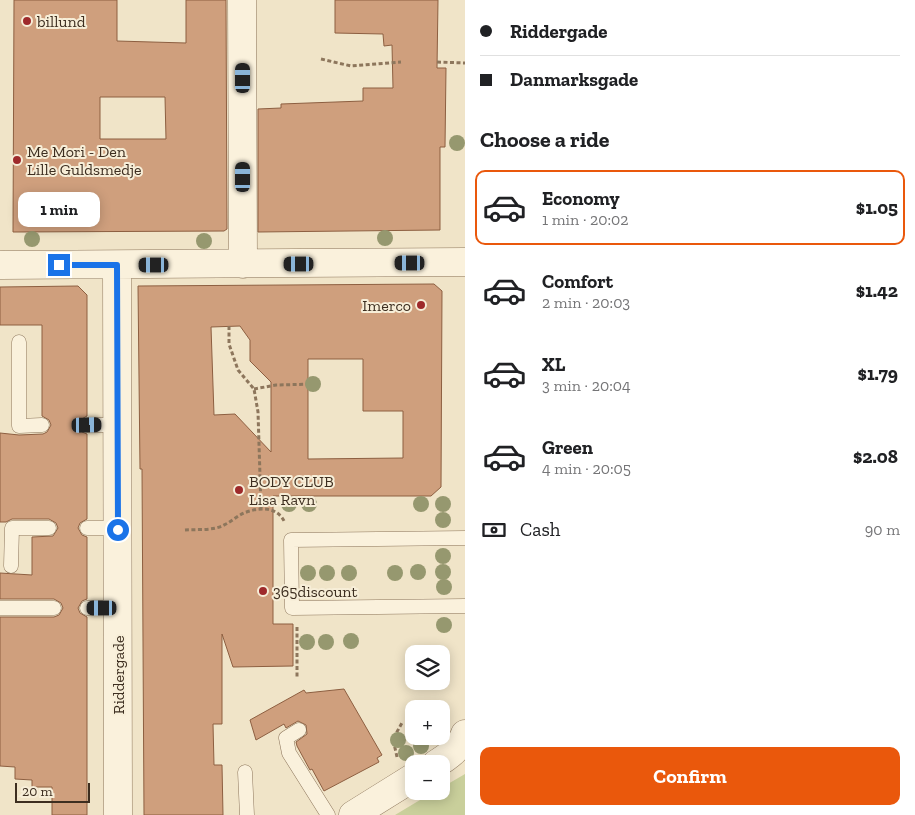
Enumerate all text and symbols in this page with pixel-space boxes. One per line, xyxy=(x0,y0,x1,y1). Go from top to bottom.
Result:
place label: billund xyxy=(36,12,86,31)
marker: billund xyxy=(21,15,33,27)
text: Riddergade xyxy=(510,20,607,43)
car xyxy=(235,63,250,93)
text: Danmarksgade xyxy=(510,68,638,91)
text: Choose a ride xyxy=(480,126,610,153)
place label: Me Mori - Den Lille Guldsmedje xyxy=(27,142,142,179)
marker: Me Mori - Den Lille Guldsmedje xyxy=(11,154,23,166)
car xyxy=(235,162,250,192)
icon: car xyxy=(482,185,527,230)
text: Economy xyxy=(542,187,620,210)
callout: 1 min xyxy=(18,192,100,228)
text: $1.05 xyxy=(856,196,898,219)
text: 1 min xyxy=(40,200,78,219)
text: 1 min · 20:02 xyxy=(542,210,629,229)
route end xyxy=(48,254,70,276)
car xyxy=(395,256,425,271)
car xyxy=(284,257,314,272)
car xyxy=(139,258,169,273)
icon: car xyxy=(482,268,527,313)
text: Comfort xyxy=(542,270,613,293)
text: $1.42 xyxy=(856,279,898,302)
text: 2 min · 20:03 xyxy=(542,293,630,312)
place label: Imerco xyxy=(362,296,411,315)
marker: Imerco xyxy=(415,299,427,311)
icon: car xyxy=(482,351,527,396)
text: XL xyxy=(542,353,565,376)
text: $1.79 xyxy=(858,362,898,385)
text: 3 min · 20:04 xyxy=(542,376,631,395)
car xyxy=(71,417,102,433)
icon: car xyxy=(482,434,527,479)
text: Green xyxy=(542,436,593,459)
text: $2.08 xyxy=(853,445,898,468)
text: 4 min · 20:05 xyxy=(542,459,631,478)
place label: BODY CLUB Lisa Ravn xyxy=(249,472,334,509)
marker: BODY CLUB Lisa Ravn xyxy=(233,484,245,496)
icon: cash xyxy=(480,516,508,544)
text: Cash xyxy=(520,518,560,541)
route start xyxy=(107,519,129,541)
text: 90 m xyxy=(865,520,900,539)
place label: 365discount xyxy=(273,582,358,601)
marker: 365discount xyxy=(257,585,269,597)
car xyxy=(87,601,117,616)
street label: Riddergade xyxy=(109,636,128,714)
map controls xyxy=(405,645,450,800)
button: layers xyxy=(405,645,450,690)
button: + xyxy=(405,700,450,745)
button: Confirm xyxy=(480,747,900,805)
button: − xyxy=(405,755,450,800)
scale bar xyxy=(15,780,90,803)
text: 20 m xyxy=(22,783,53,800)

